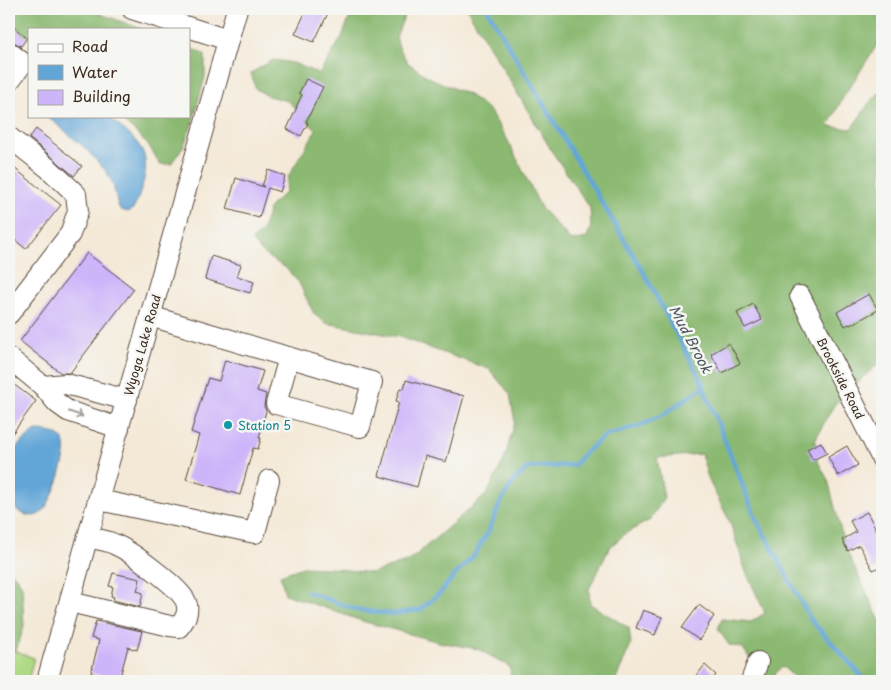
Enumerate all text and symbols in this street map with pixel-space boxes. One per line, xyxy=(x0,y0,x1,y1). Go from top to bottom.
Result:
legend xyxy=(28,28,190,118)
text: Road xyxy=(72,34,108,57)
text: Water xyxy=(72,60,117,83)
text: Building xyxy=(72,84,131,107)
street label: Wyoga Lake Road xyxy=(119,292,165,398)
water label: Mud Brook xyxy=(664,301,718,378)
street label: Brookside Road xyxy=(813,334,869,422)
one-way arrow xyxy=(68,410,84,419)
place label: Station 5 xyxy=(238,416,291,434)
marker: Station 5 xyxy=(222,419,234,431)

